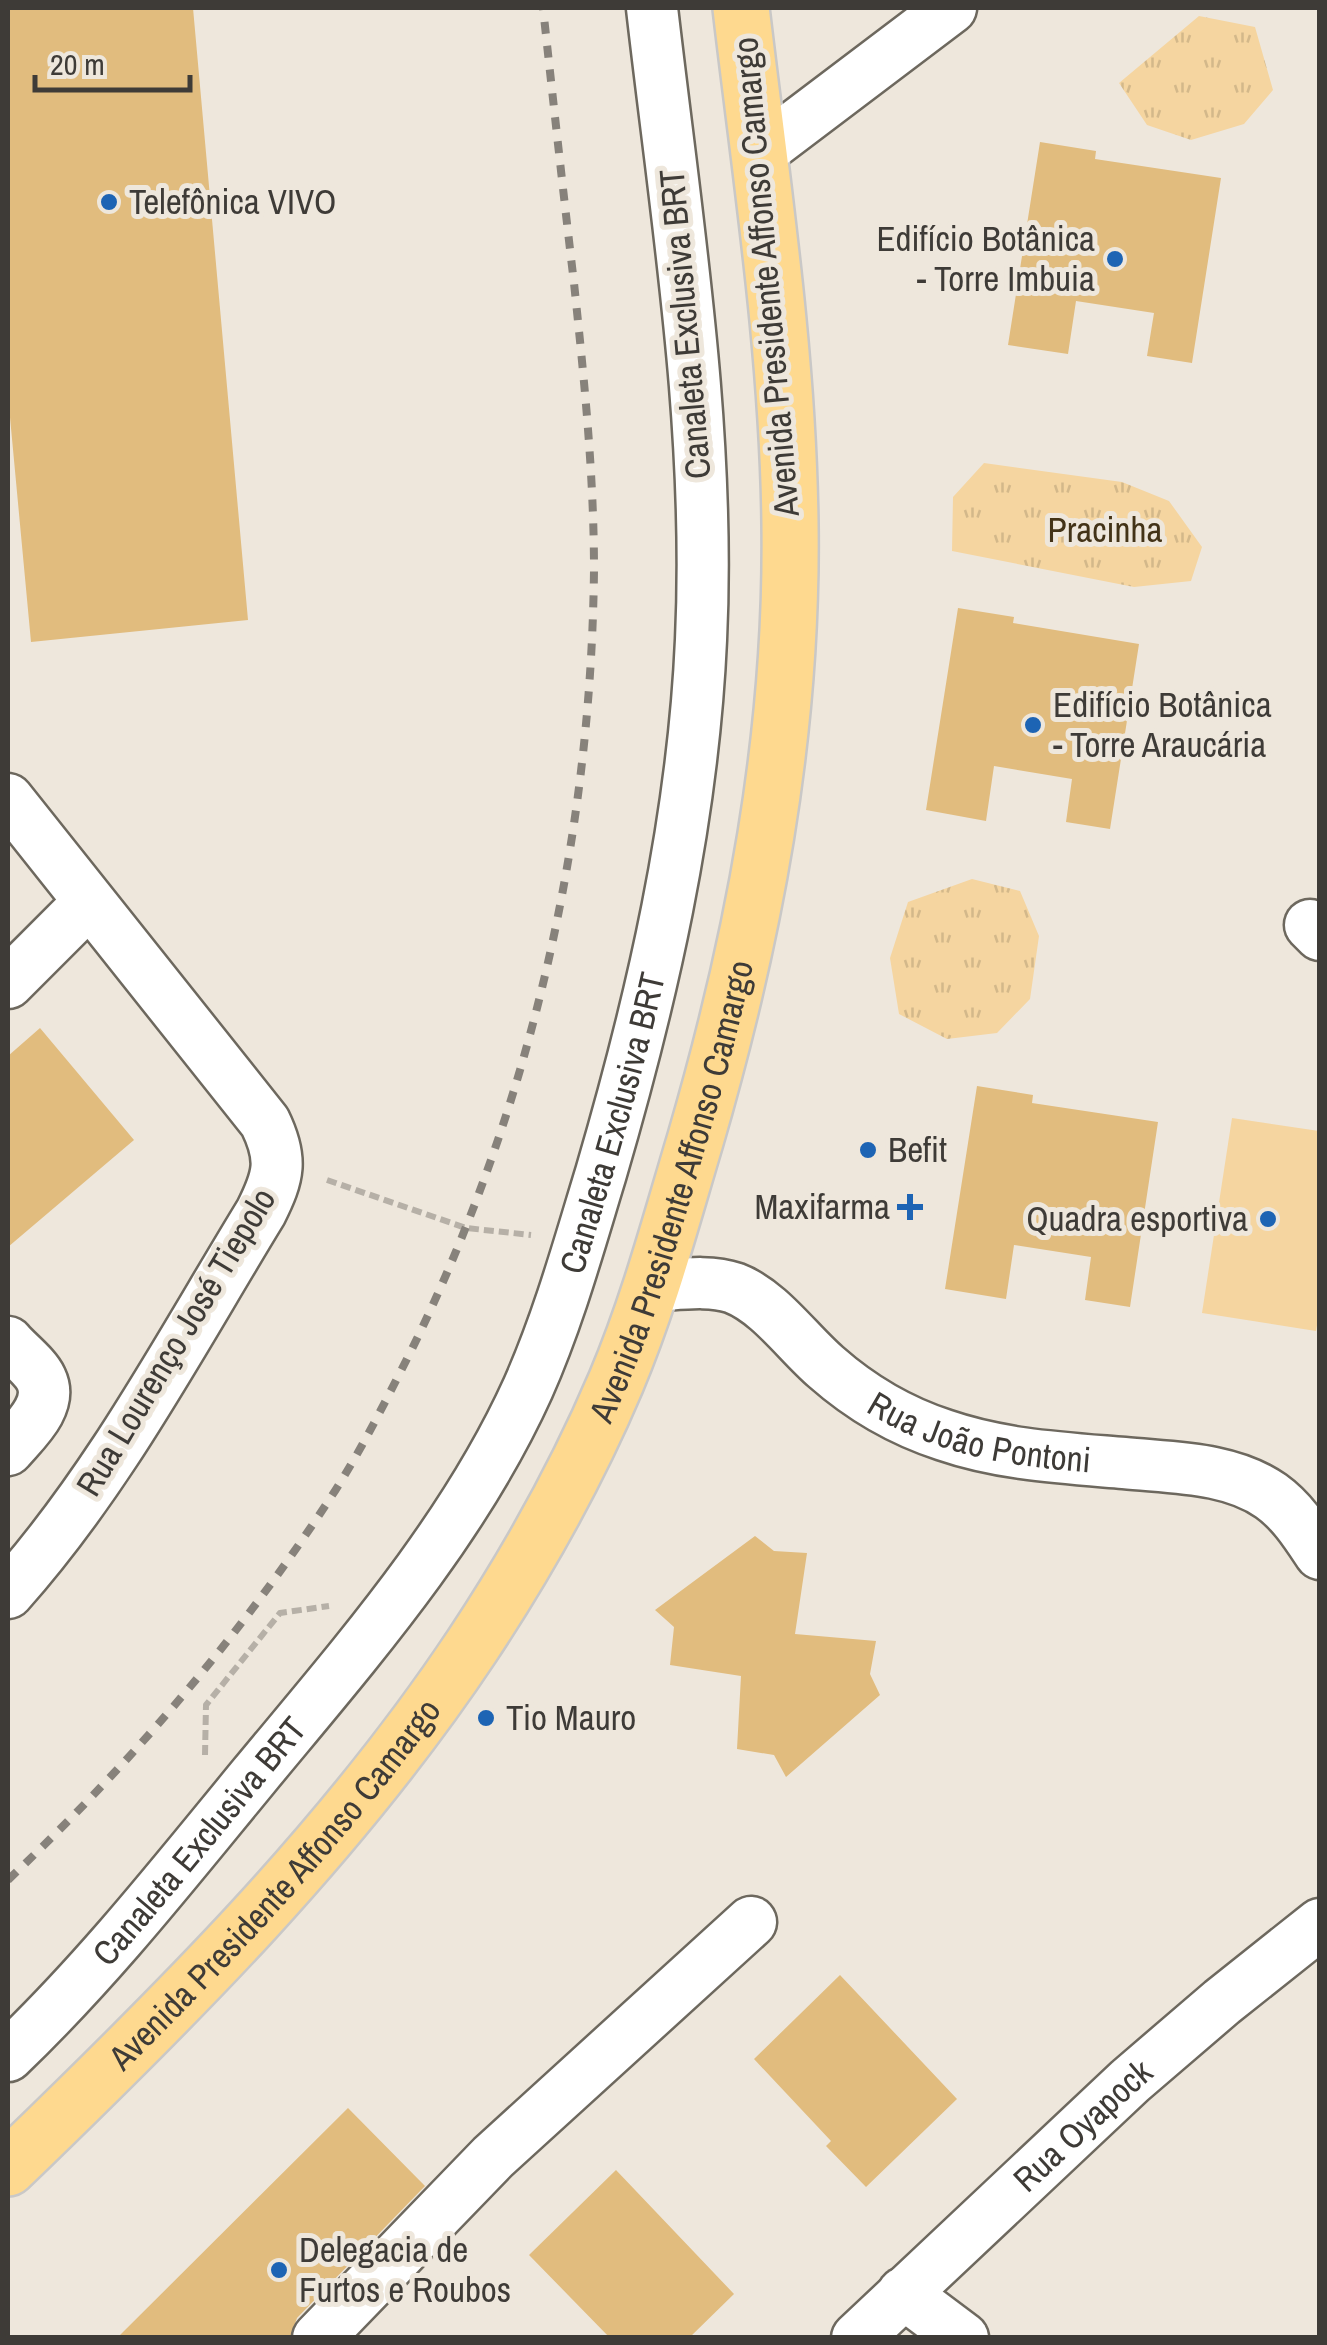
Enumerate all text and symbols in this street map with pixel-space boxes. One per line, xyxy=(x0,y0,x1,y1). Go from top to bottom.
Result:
scale bar xyxy=(35,30,190,92)
street label: Avenida Presidente Affonso Camargo xyxy=(721,35,810,520)
text: 20 m xyxy=(50,44,105,84)
street label: Canaleta Exclusiva BRT xyxy=(648,167,721,481)
place label: Telefônica VIVO xyxy=(129,178,336,225)
marker: Telefônica VIVO xyxy=(98,191,120,213)
place label: Edifício Botânica - Torre Imbuia xyxy=(876,215,1095,302)
marker: Edifício Botânica - Torre Imbuia xyxy=(1104,248,1126,270)
park label: Pracinha xyxy=(1048,506,1162,553)
place label: Edifício Botânica - Torre Araucária xyxy=(1053,681,1272,768)
marker: Edifício Botânica - Torre Araucária xyxy=(1022,714,1044,736)
street label: Avenida Presidente Affonso Camargo xyxy=(577,956,764,1430)
street label: Canaleta Exclusiva BRT xyxy=(548,968,676,1279)
place label: Befit xyxy=(888,1126,947,1173)
marker: Befit xyxy=(857,1139,879,1161)
street label: Rua Lourenço José Tiepolo xyxy=(65,1179,286,1504)
place label: Maxifarma xyxy=(754,1183,890,1230)
place label: Quadra esportiva xyxy=(1026,1195,1248,1242)
marker: Maxifarma xyxy=(899,1196,921,1218)
marker: Quadra esportiva xyxy=(1257,1208,1279,1230)
street label: Rua João Pontoni xyxy=(859,1380,1093,1483)
street label: Avenida Presidente Affonso Camargo xyxy=(97,1689,451,2081)
place label: Tio Mauro xyxy=(506,1694,636,1741)
street label: Canaleta Exclusiva BRT xyxy=(82,1707,317,1976)
marker: Tio Mauro xyxy=(475,1707,497,1729)
street label: Rua Oyapock xyxy=(1003,2048,1162,2202)
place label: Delegacia de Furtos e Roubos xyxy=(299,2226,511,2313)
marker: Delegacia de Furtos e Roubos xyxy=(268,2259,290,2281)

